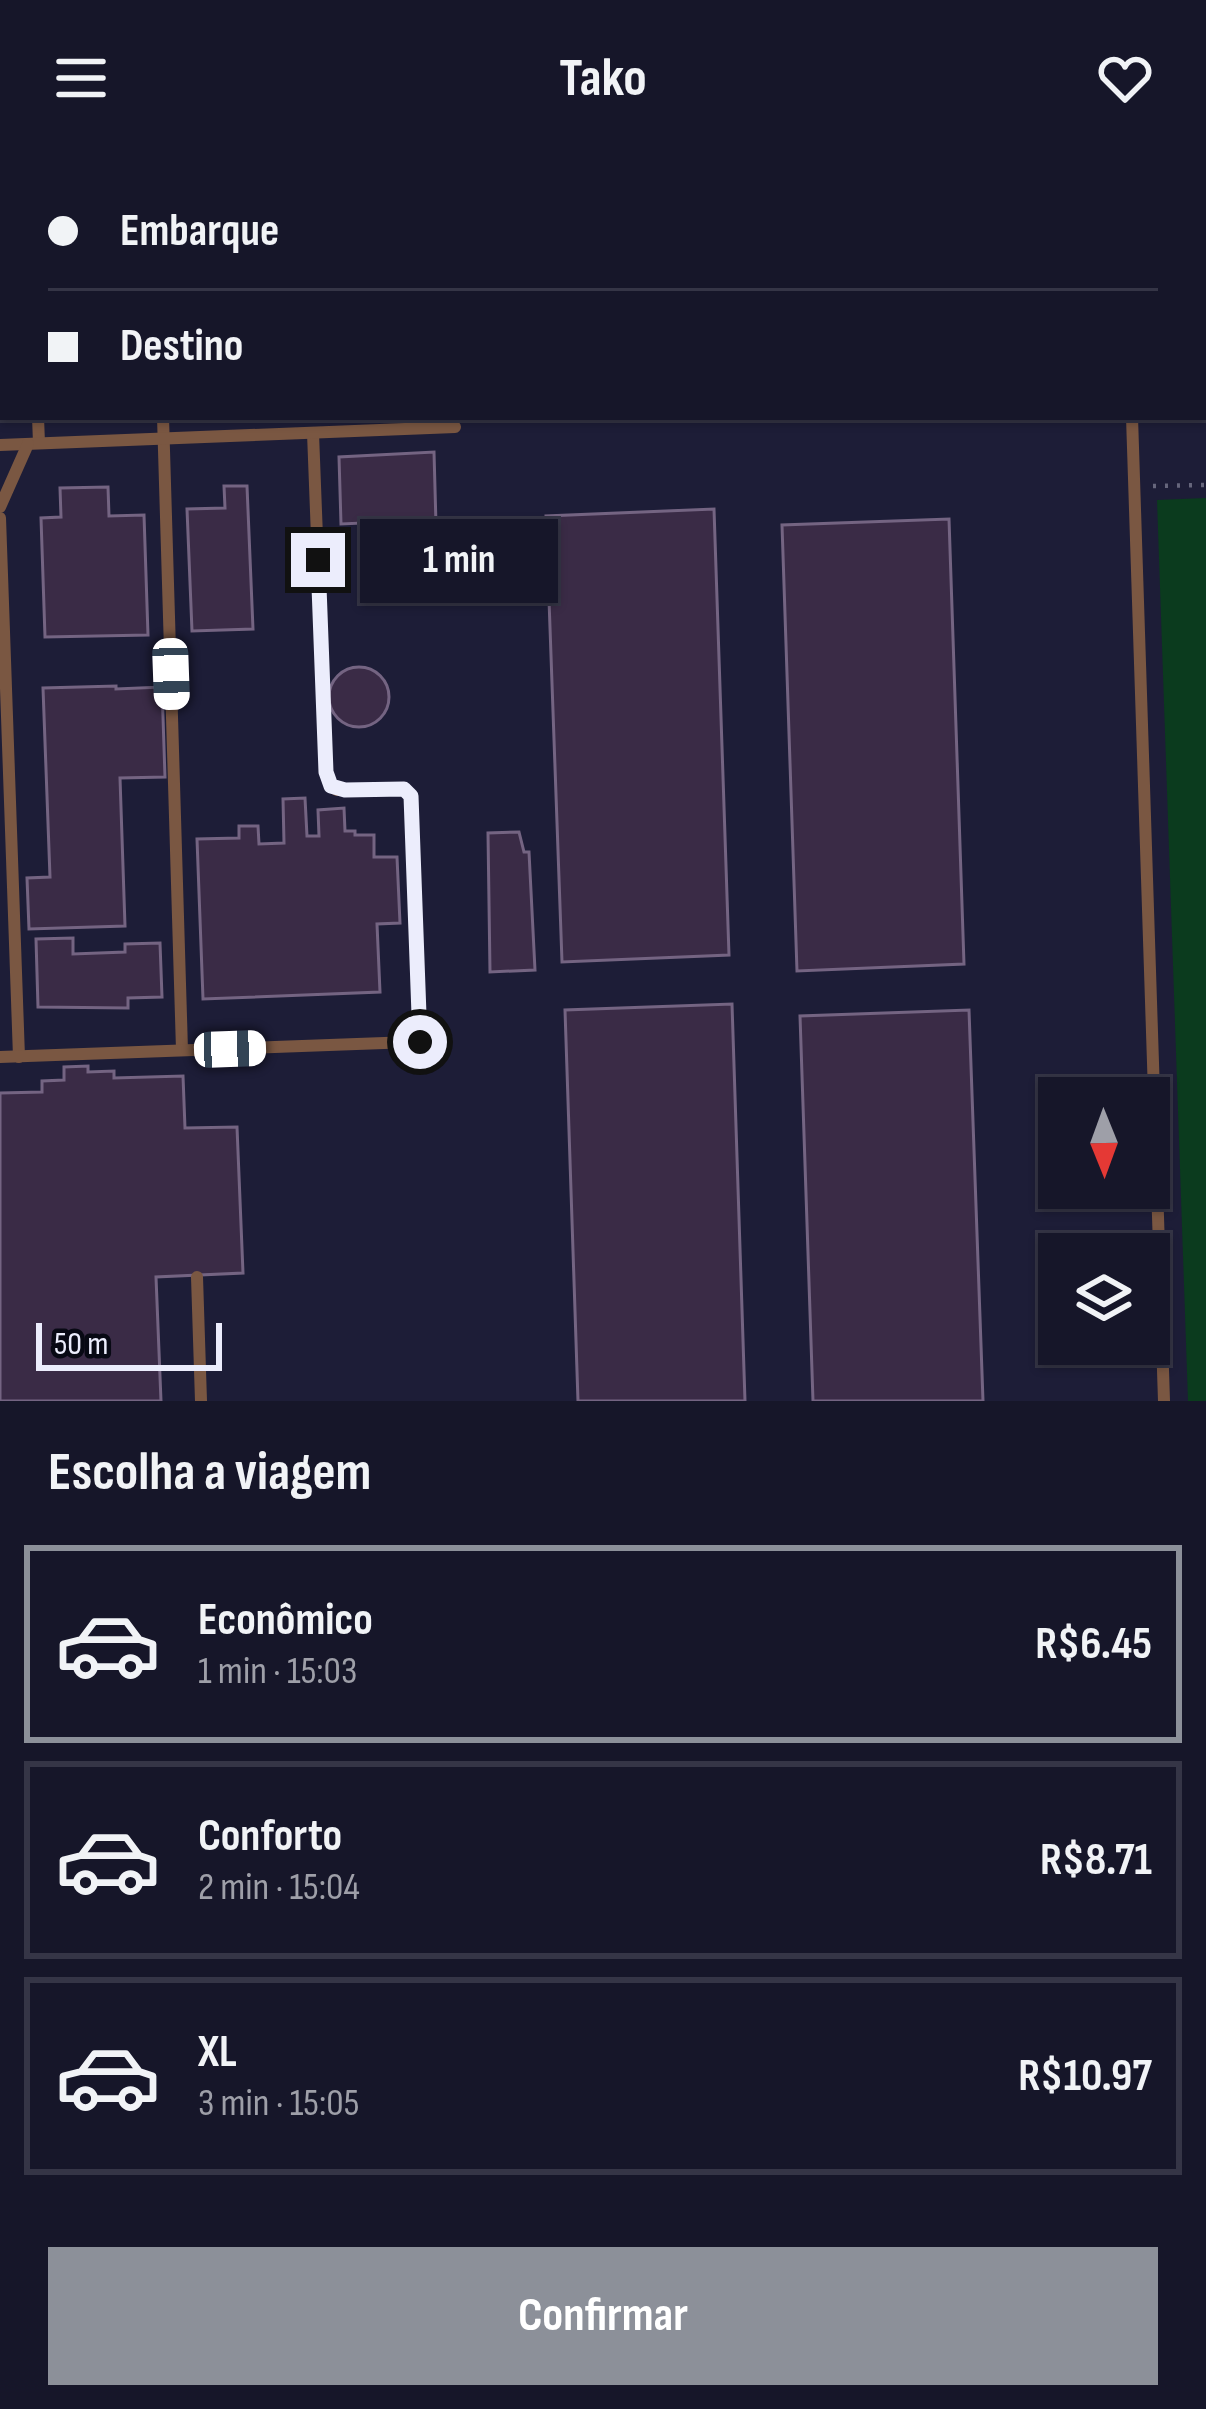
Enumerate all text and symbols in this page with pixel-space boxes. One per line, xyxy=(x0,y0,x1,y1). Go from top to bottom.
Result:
icon: menu xyxy=(48,45,114,111)
icon: heart xyxy=(1092,45,1158,111)
text: Tako xyxy=(559,46,647,111)
text: Embarque xyxy=(120,204,279,259)
text: Destino xyxy=(120,319,243,374)
callout: 1 min xyxy=(360,518,558,602)
route end xyxy=(291,533,345,587)
text: 1 min xyxy=(423,537,495,584)
car xyxy=(152,637,190,711)
route start xyxy=(393,1015,447,1069)
car xyxy=(193,1030,267,1068)
north arrow xyxy=(1038,1077,1170,1209)
map controls xyxy=(1038,1077,1170,1365)
button: layers xyxy=(1038,1233,1170,1365)
scale bar xyxy=(36,1317,222,1370)
text: 50 m xyxy=(54,1324,108,1364)
text: Escolha a viagem xyxy=(48,1440,371,1505)
icon: car xyxy=(54,1590,162,1698)
text: Econômico xyxy=(198,1593,373,1648)
text: R$6.45 xyxy=(1035,1617,1152,1672)
text: 1 min · 15:03 xyxy=(198,1648,357,1695)
icon: car xyxy=(54,1806,162,1914)
text: Conforto xyxy=(198,1809,342,1864)
text: R$8.71 xyxy=(1040,1833,1152,1888)
text: 2 min · 15:04 xyxy=(198,1864,360,1911)
icon: car xyxy=(54,2022,162,2130)
text: XL xyxy=(198,2025,237,2080)
text: R$10.97 xyxy=(1018,2049,1152,2104)
text: 3 min · 15:05 xyxy=(198,2080,359,2127)
button: Confirmar xyxy=(48,2247,1158,2385)

